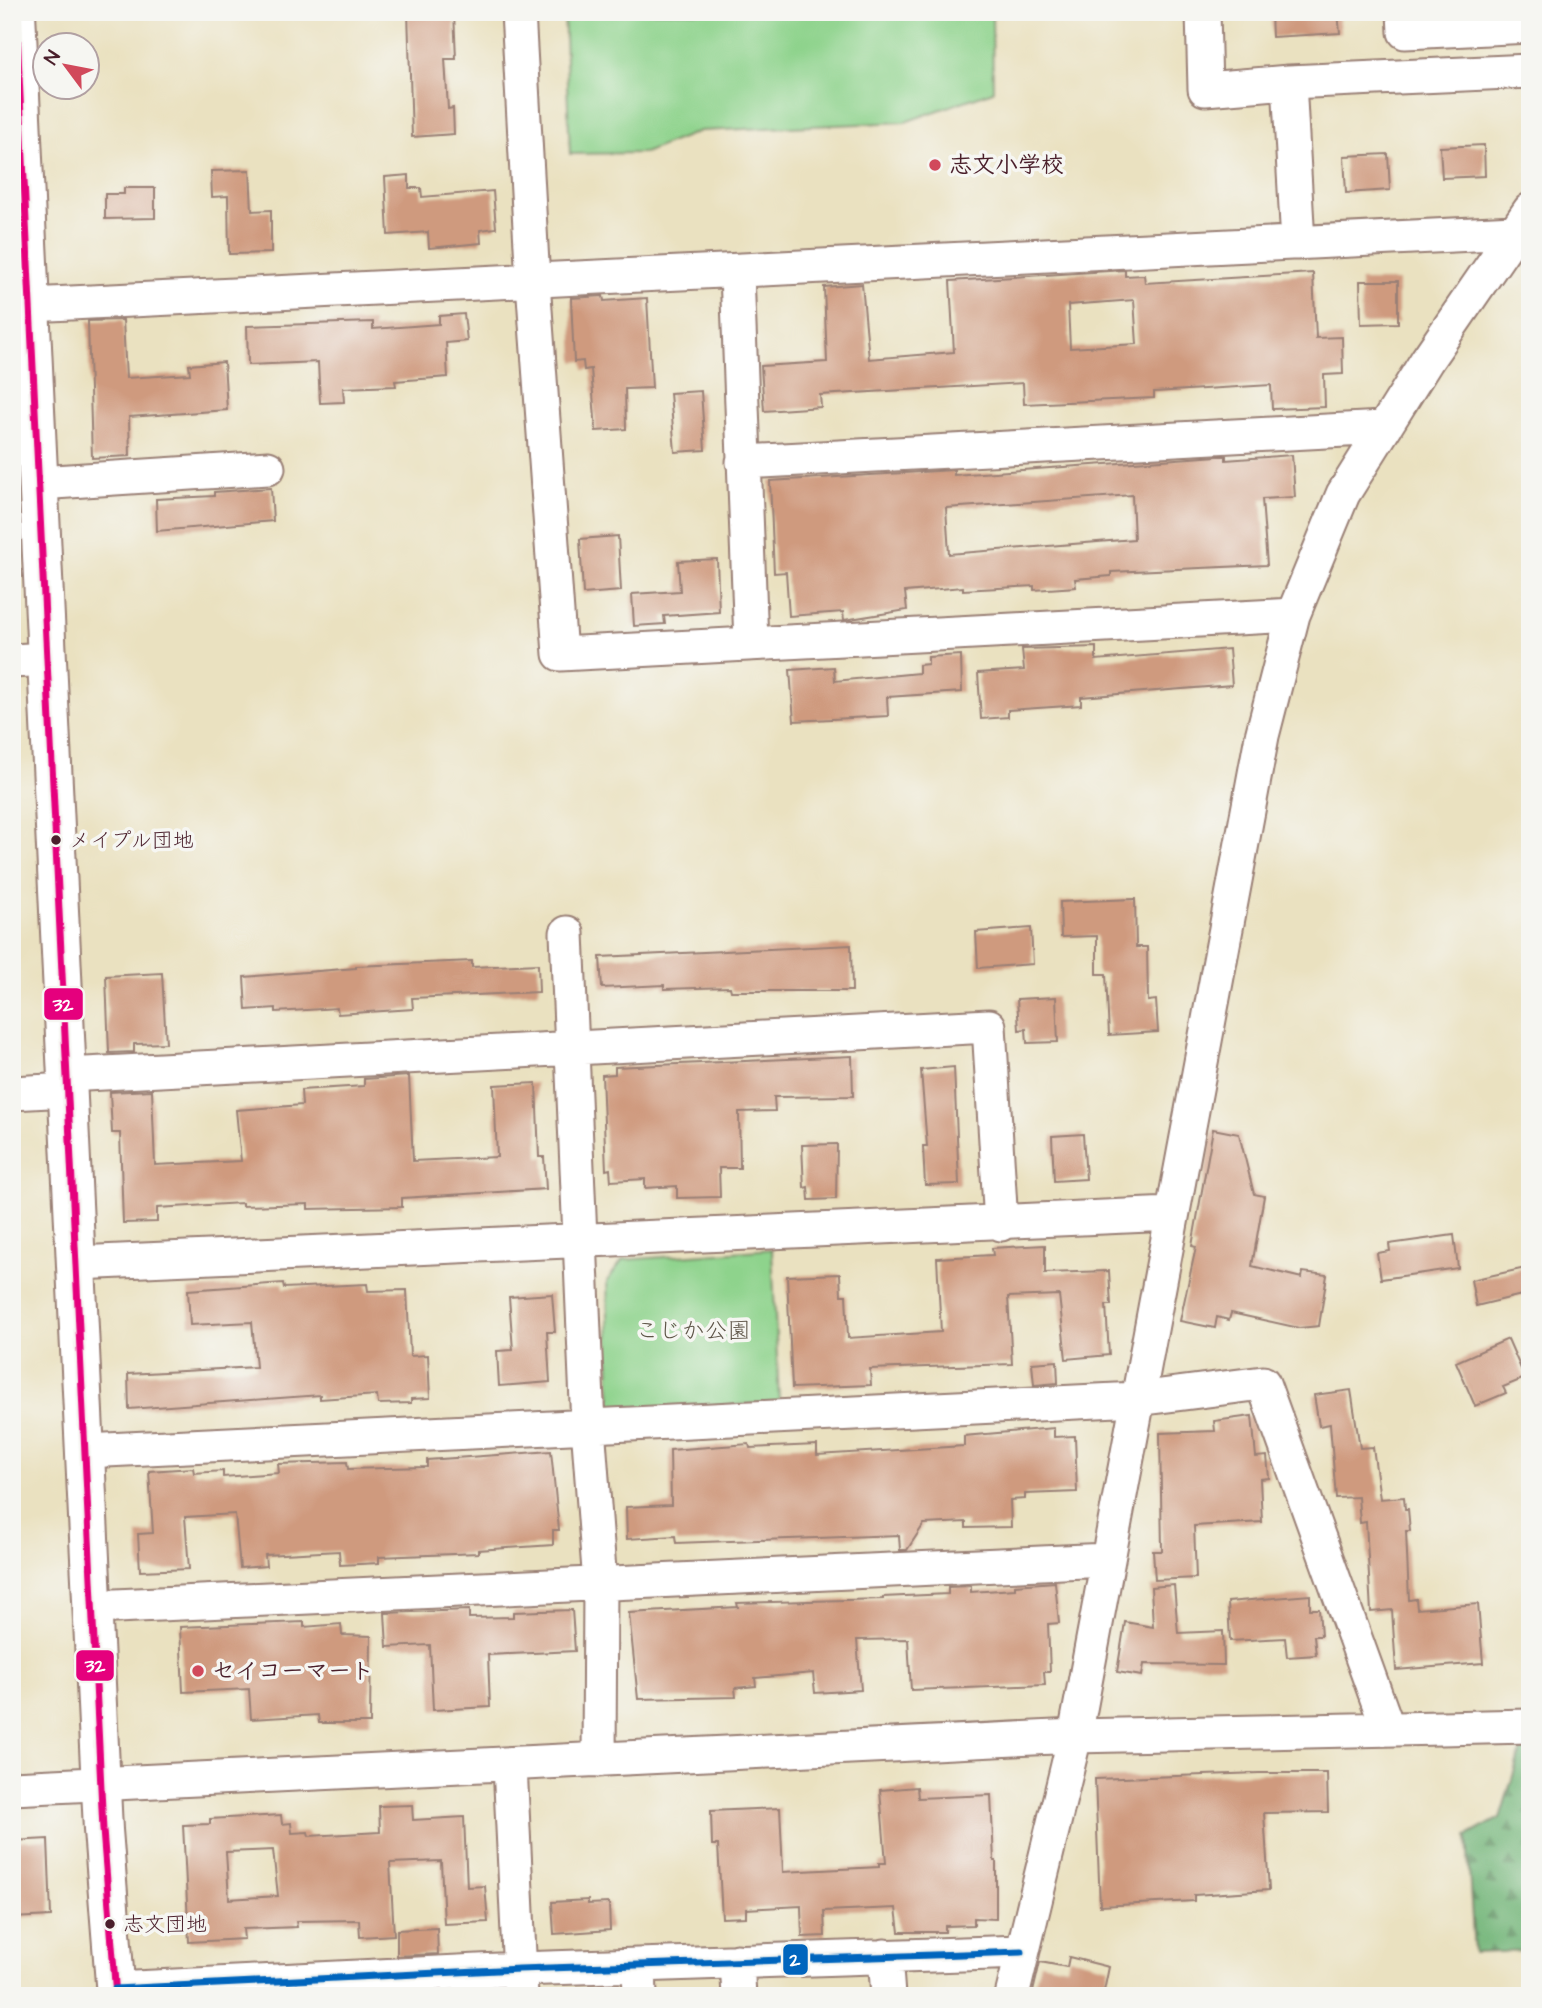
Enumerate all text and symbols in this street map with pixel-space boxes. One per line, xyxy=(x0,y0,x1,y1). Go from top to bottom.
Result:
north arrow xyxy=(32,32,102,102)
text: N xyxy=(38,46,68,70)
place label: 志文小学校 xyxy=(949,149,1064,181)
marker: 志文小学校 xyxy=(927,157,943,173)
place label: メイプル団地 xyxy=(69,826,194,855)
marker: メイプル団地 xyxy=(49,833,63,847)
line badge: 32 xyxy=(43,987,84,1021)
text: 32 xyxy=(52,992,73,1019)
park label: こじか公園 xyxy=(636,1315,751,1347)
line badge: 32 xyxy=(75,1649,115,1682)
text: 32 xyxy=(84,1653,105,1680)
place label: セイコーマート xyxy=(212,1655,374,1687)
marker: セイコーマート xyxy=(190,1663,206,1679)
place label: 志文団地 xyxy=(123,1910,207,1939)
marker: 志文団地 xyxy=(103,1917,117,1931)
line badge: 2 xyxy=(782,1943,809,1976)
text: 2 xyxy=(789,1947,801,1974)

